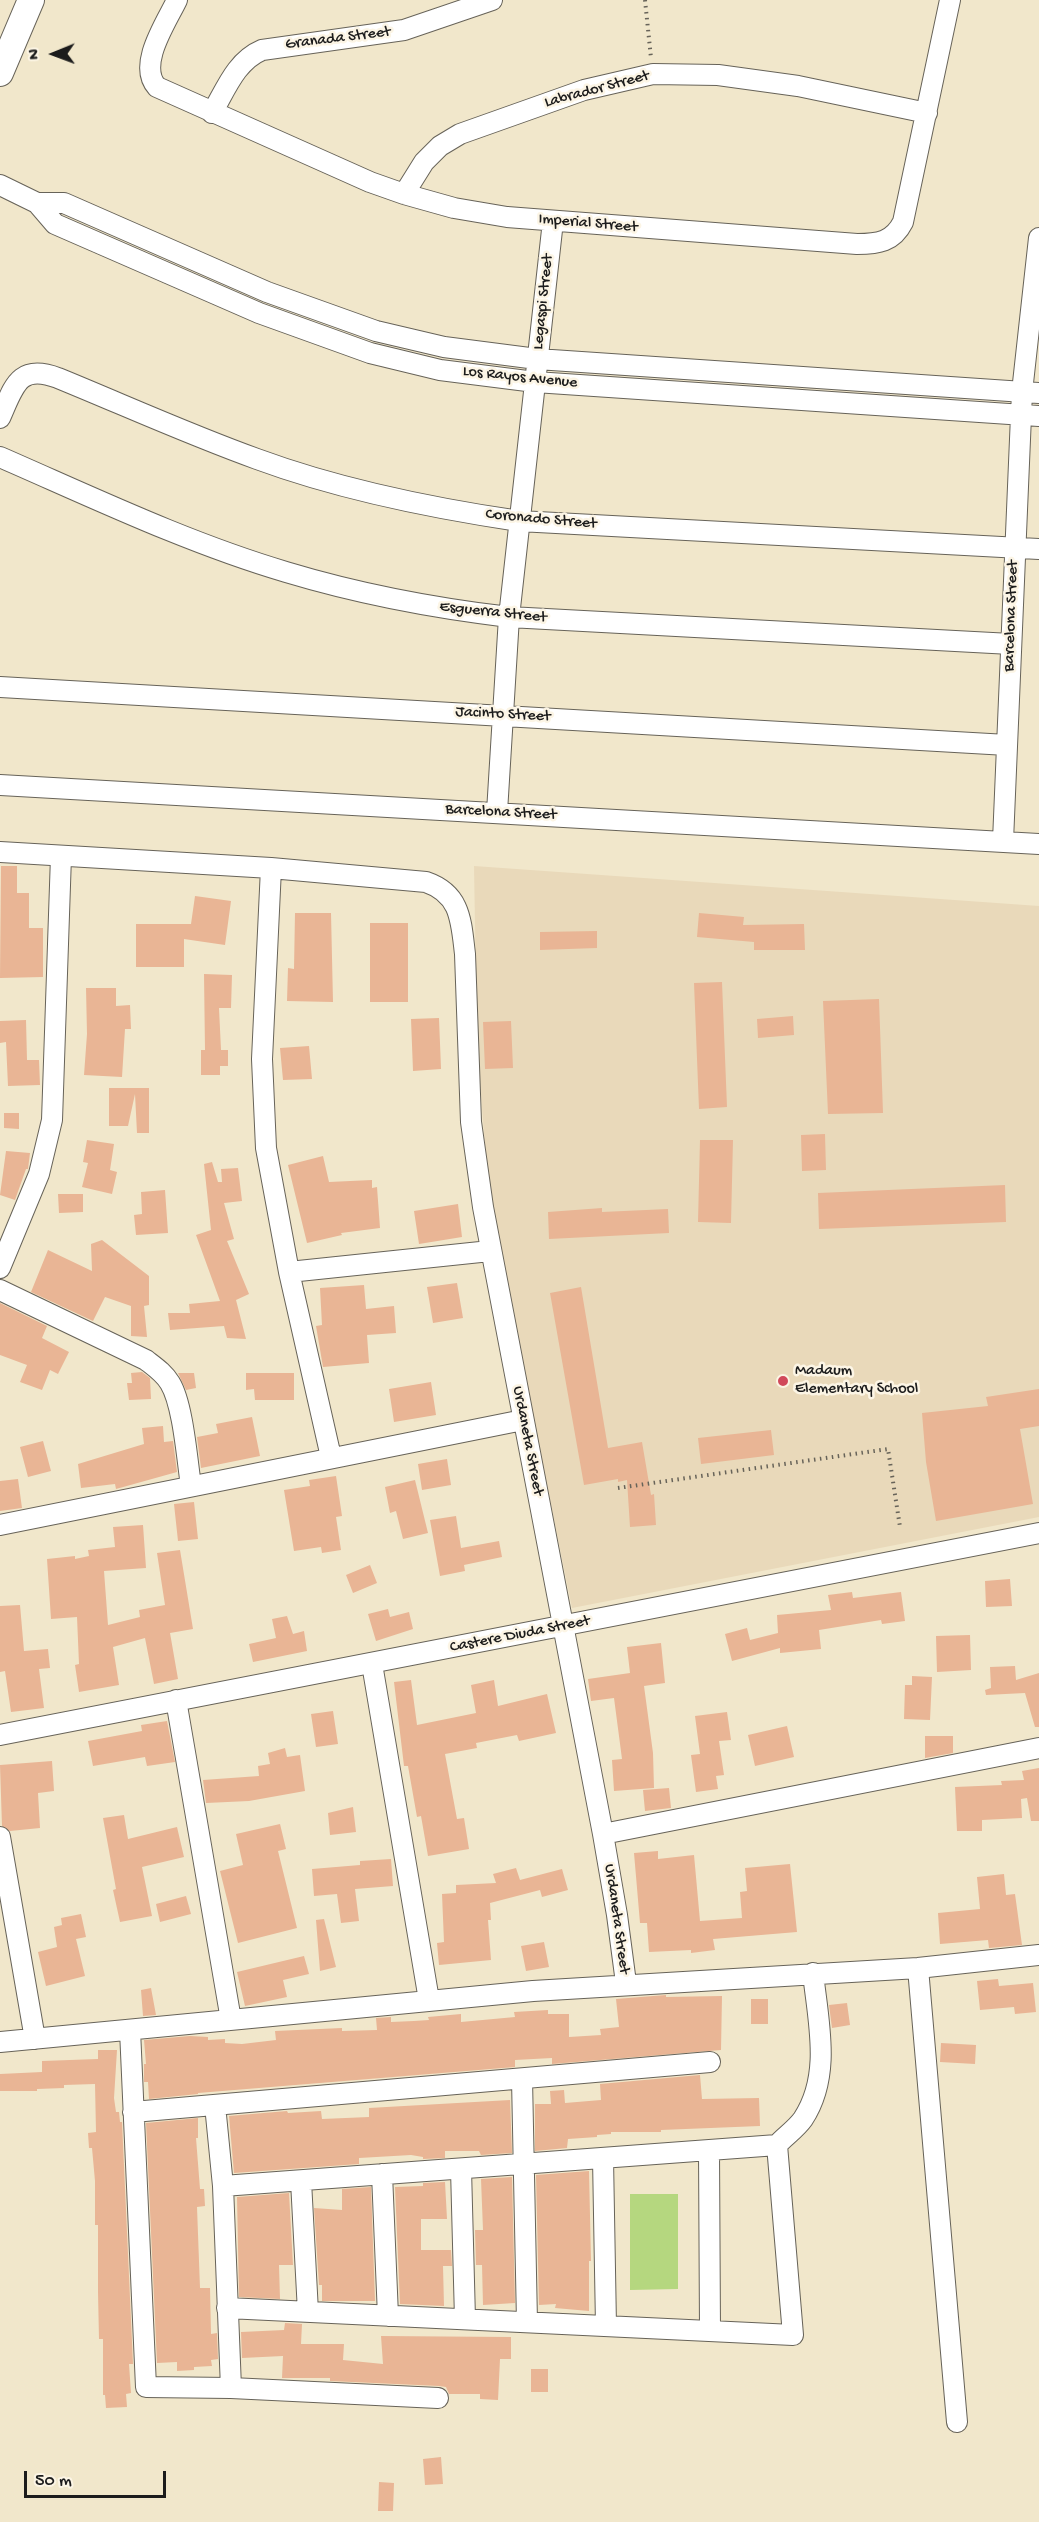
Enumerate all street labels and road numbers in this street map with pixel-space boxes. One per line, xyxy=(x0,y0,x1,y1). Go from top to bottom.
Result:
street label: Granada Street xyxy=(284,23,392,55)
street label: Labrador Street xyxy=(543,67,651,113)
street label: Imperial Street xyxy=(538,210,638,238)
street label: Legaspi Street xyxy=(529,253,559,351)
street label: Los Rayos Avenue xyxy=(462,362,578,394)
street label: Coronado Street xyxy=(485,506,597,534)
street label: Barcelona Street xyxy=(1000,560,1024,672)
street label: Esguerra Street xyxy=(439,598,547,628)
street label: Jacinto Street xyxy=(455,703,551,727)
street label: Barcelona Street xyxy=(445,801,557,825)
street label: Urdaneta Street xyxy=(507,1385,547,1497)
street label: Castere Diuda Street xyxy=(448,1612,592,1658)
street label: Urdaneta Street xyxy=(599,1863,633,1975)

